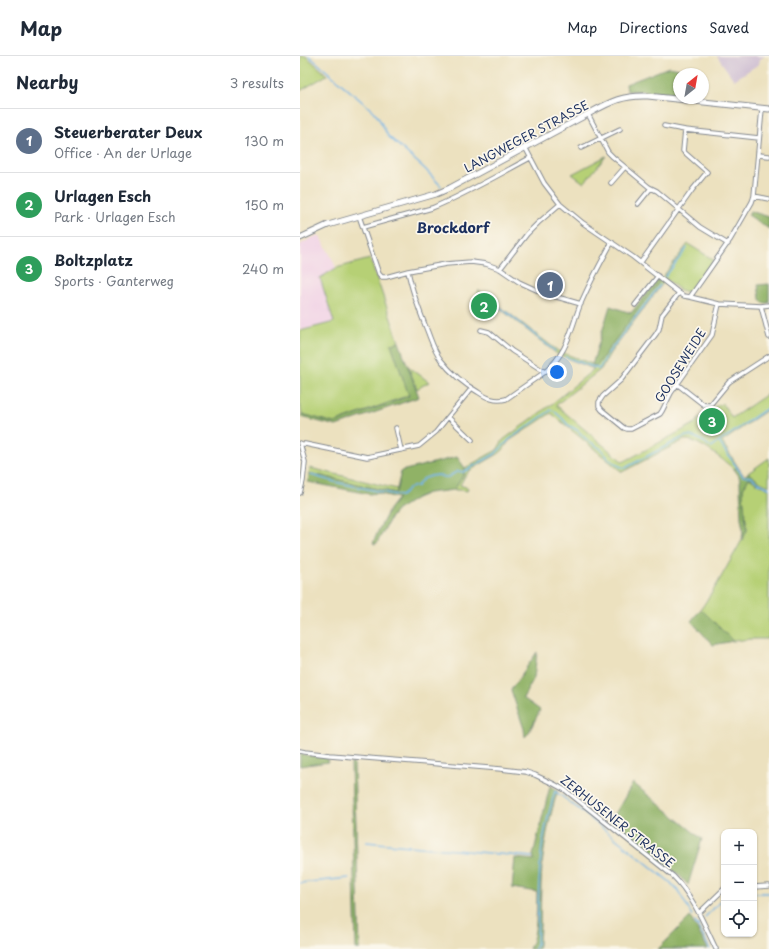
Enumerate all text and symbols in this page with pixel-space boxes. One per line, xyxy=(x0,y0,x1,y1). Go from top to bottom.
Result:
text: Map xyxy=(20,14,62,42)
text: Map xyxy=(567,17,597,38)
text: Directions xyxy=(619,17,687,38)
text: Saved xyxy=(709,17,749,38)
north arrow xyxy=(673,68,709,104)
text: Nearby xyxy=(16,69,78,95)
text: 3 results xyxy=(230,73,284,92)
street label: LANGWEGER STRASSE xyxy=(460,95,592,177)
text: Steuerberater Deux xyxy=(54,120,202,143)
text: 1 xyxy=(26,131,32,150)
text: 130 m xyxy=(245,131,284,150)
text: Office · An der Urlage xyxy=(54,143,192,162)
text: Urlagen Esch xyxy=(54,184,151,207)
text: 2 xyxy=(24,195,34,214)
text: 150 m xyxy=(245,195,284,214)
text: Park · Urlagen Esch xyxy=(54,207,175,226)
district label: Brockdorf xyxy=(417,217,491,238)
text: Boltzplatz xyxy=(54,248,133,271)
text: 3 xyxy=(25,259,33,278)
text: 240 m xyxy=(242,259,284,278)
pin: 1 xyxy=(537,270,563,300)
text: Sports · Ganterweg xyxy=(54,271,174,290)
pin: 2 xyxy=(471,291,497,321)
street label: GOOSEWEIDE xyxy=(650,324,710,406)
your location xyxy=(547,362,567,382)
pin: 3 xyxy=(699,406,725,436)
street label: ZERHUSENER STRASSE xyxy=(557,771,679,872)
map controls xyxy=(721,829,757,937)
button: + xyxy=(721,829,757,865)
button: − xyxy=(721,865,757,901)
button: locate xyxy=(721,901,757,937)

